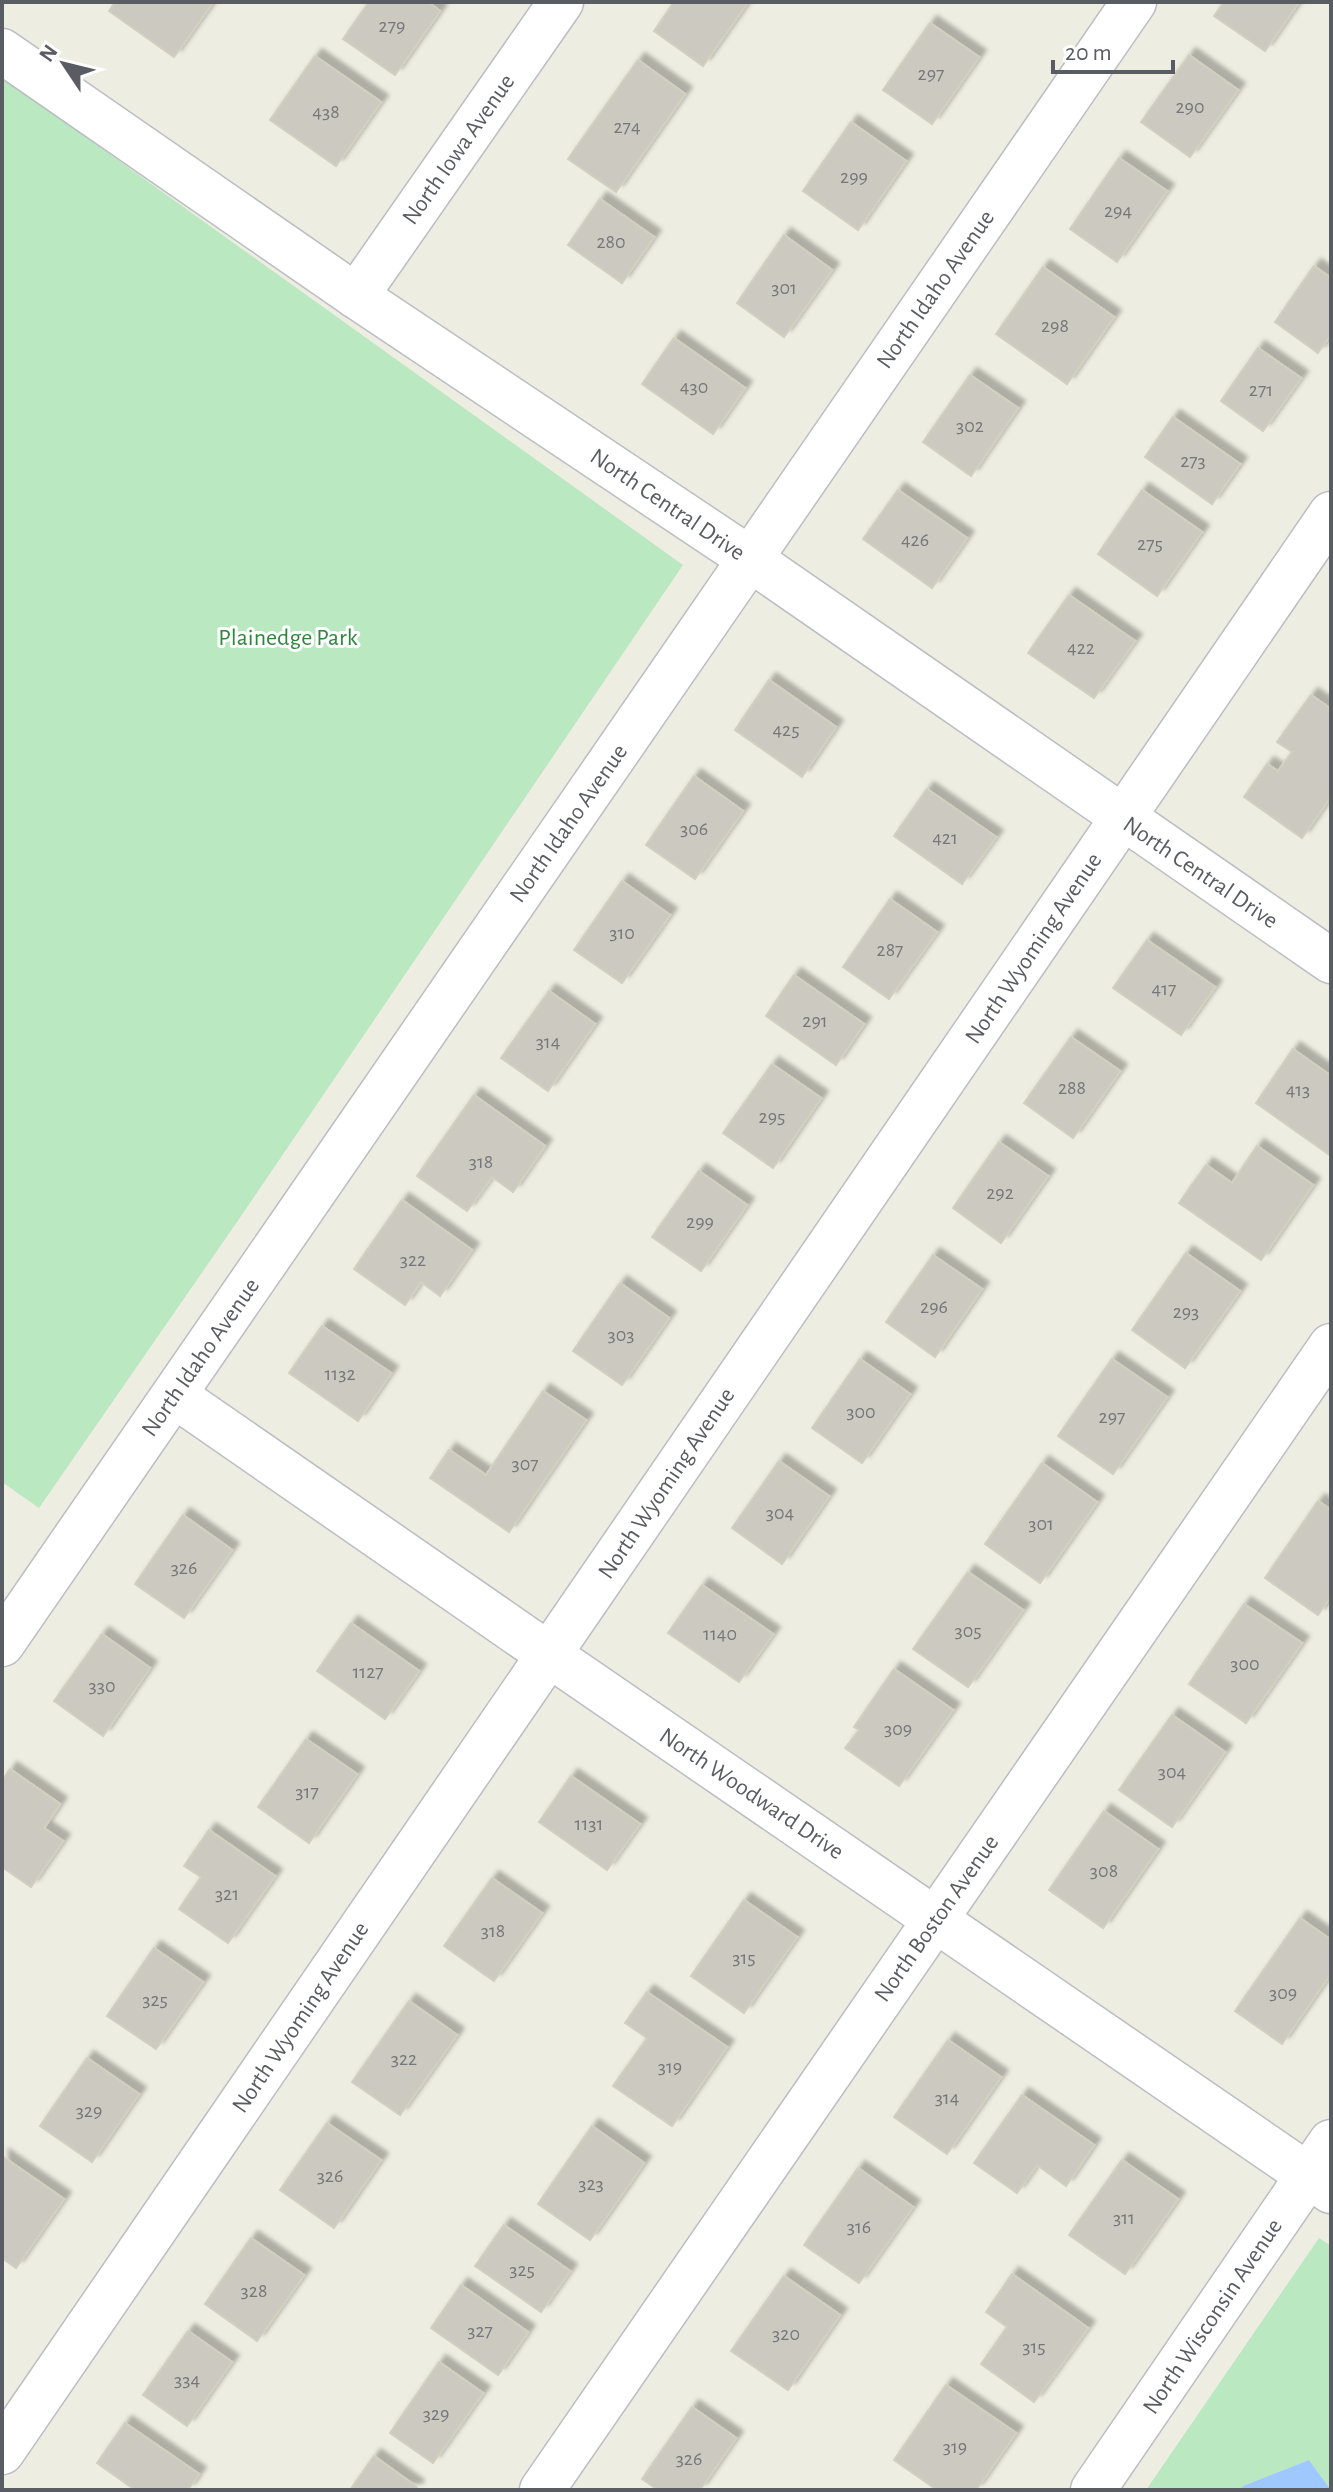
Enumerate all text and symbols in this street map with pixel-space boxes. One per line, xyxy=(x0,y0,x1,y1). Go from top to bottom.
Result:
house number: 279 xyxy=(379,16,405,36)
north arrow xyxy=(24,24,104,104)
scale bar xyxy=(1053,24,1173,74)
text: N xyxy=(35,41,62,66)
text: 20 m xyxy=(1065,41,1112,65)
house number: 297 xyxy=(918,64,944,84)
street label: North Iowa Avenue xyxy=(398,70,520,229)
house number: 290 xyxy=(1175,97,1205,117)
house number: 438 xyxy=(312,102,340,122)
house number: 274 xyxy=(613,117,641,137)
house number: 299 xyxy=(840,167,868,187)
house number: 294 xyxy=(1104,201,1132,221)
street label: North Idaho Avenue xyxy=(872,206,999,373)
house number: 280 xyxy=(596,232,626,252)
house number: 301 xyxy=(771,278,797,298)
house number: 298 xyxy=(1041,316,1069,336)
house number: 430 xyxy=(680,377,708,397)
house number: 271 xyxy=(1249,380,1273,400)
house number: 302 xyxy=(956,416,984,436)
street label: North Central Drive xyxy=(586,444,749,565)
house number: 273 xyxy=(1180,451,1206,471)
house number: 426 xyxy=(901,530,929,550)
house number: 275 xyxy=(1137,534,1163,554)
park label: Plainedge Park xyxy=(218,626,358,650)
house number: 422 xyxy=(1067,638,1095,658)
house number: 425 xyxy=(772,720,800,740)
street label: North Idaho Avenue xyxy=(505,740,632,907)
street label: North Central Drive xyxy=(1119,812,1282,933)
house number: 306 xyxy=(680,819,708,839)
house number: 421 xyxy=(932,828,958,848)
street label: North Wyoming Avenue xyxy=(961,849,1107,1048)
house number: 310 xyxy=(609,923,635,943)
house number: 287 xyxy=(877,940,903,960)
house number: 417 xyxy=(1152,979,1176,999)
house number: 291 xyxy=(802,1011,828,1031)
house number: 314 xyxy=(536,1032,560,1052)
house number: 288 xyxy=(1058,1078,1086,1098)
house number: 413 xyxy=(1286,1080,1310,1100)
house number: 295 xyxy=(759,1107,785,1127)
house number: 318 xyxy=(469,1152,493,1172)
house number: 292 xyxy=(986,1183,1014,1203)
house number: 299 xyxy=(686,1212,714,1232)
house number: 322 xyxy=(400,1250,426,1270)
street label: North Idaho Avenue xyxy=(137,1274,264,1441)
house number: 296 xyxy=(920,1297,948,1317)
house number: 293 xyxy=(1173,1302,1199,1322)
house number: 303 xyxy=(607,1325,635,1345)
house number: 1132 xyxy=(324,1364,356,1384)
street label: North Wyoming Avenue xyxy=(594,1384,740,1583)
house number: 300 xyxy=(846,1402,876,1422)
house number: 297 xyxy=(1099,1407,1125,1427)
house number: 307 xyxy=(511,1454,539,1474)
house number: 304 xyxy=(766,1503,794,1523)
house number: 301 xyxy=(1028,1514,1054,1534)
house number: 326 xyxy=(171,1558,197,1578)
house number: 305 xyxy=(954,1621,982,1641)
house number: 1140 xyxy=(703,1624,737,1644)
house number: 300 xyxy=(1230,1654,1260,1674)
house number: 1127 xyxy=(352,1662,384,1682)
house number: 330 xyxy=(88,1676,116,1696)
house number: 309 xyxy=(884,1719,912,1739)
street label: North Woodward Drive xyxy=(655,1723,848,1864)
house number: 304 xyxy=(1158,1762,1186,1782)
house number: 317 xyxy=(295,1782,319,1802)
house number: 1131 xyxy=(575,1814,603,1834)
street label: North Boston Avenue xyxy=(870,1831,1003,2006)
house number: 308 xyxy=(1090,1861,1118,1881)
house number: 321 xyxy=(215,1884,239,1904)
street label: North Wyoming Avenue xyxy=(228,1918,374,2117)
house number: 318 xyxy=(481,1921,505,1941)
house number: 315 xyxy=(732,1948,756,1968)
house number: 309 xyxy=(1269,1983,1297,2003)
house number: 325 xyxy=(142,1990,168,2010)
house number: 322 xyxy=(391,2049,417,2069)
house number: 319 xyxy=(658,2057,682,2077)
house number: 314 xyxy=(935,2088,959,2108)
house number: 329 xyxy=(76,2101,102,2121)
house number: 326 xyxy=(317,2166,343,2186)
house number: 323 xyxy=(578,2174,604,2194)
house number: 311 xyxy=(1113,2208,1135,2228)
street label: North Wisconsin Avenue xyxy=(1139,2215,1287,2418)
house number: 316 xyxy=(847,2217,871,2237)
house number: 325 xyxy=(509,2260,535,2280)
house number: 328 xyxy=(241,2281,267,2301)
house number: 327 xyxy=(467,2321,493,2341)
house number: 320 xyxy=(772,2324,800,2344)
house number: 315 xyxy=(1022,2337,1046,2357)
house number: 334 xyxy=(174,2370,200,2390)
house number: 329 xyxy=(423,2404,449,2424)
house number: 319 xyxy=(943,2437,967,2457)
house number: 326 xyxy=(676,2449,702,2469)

